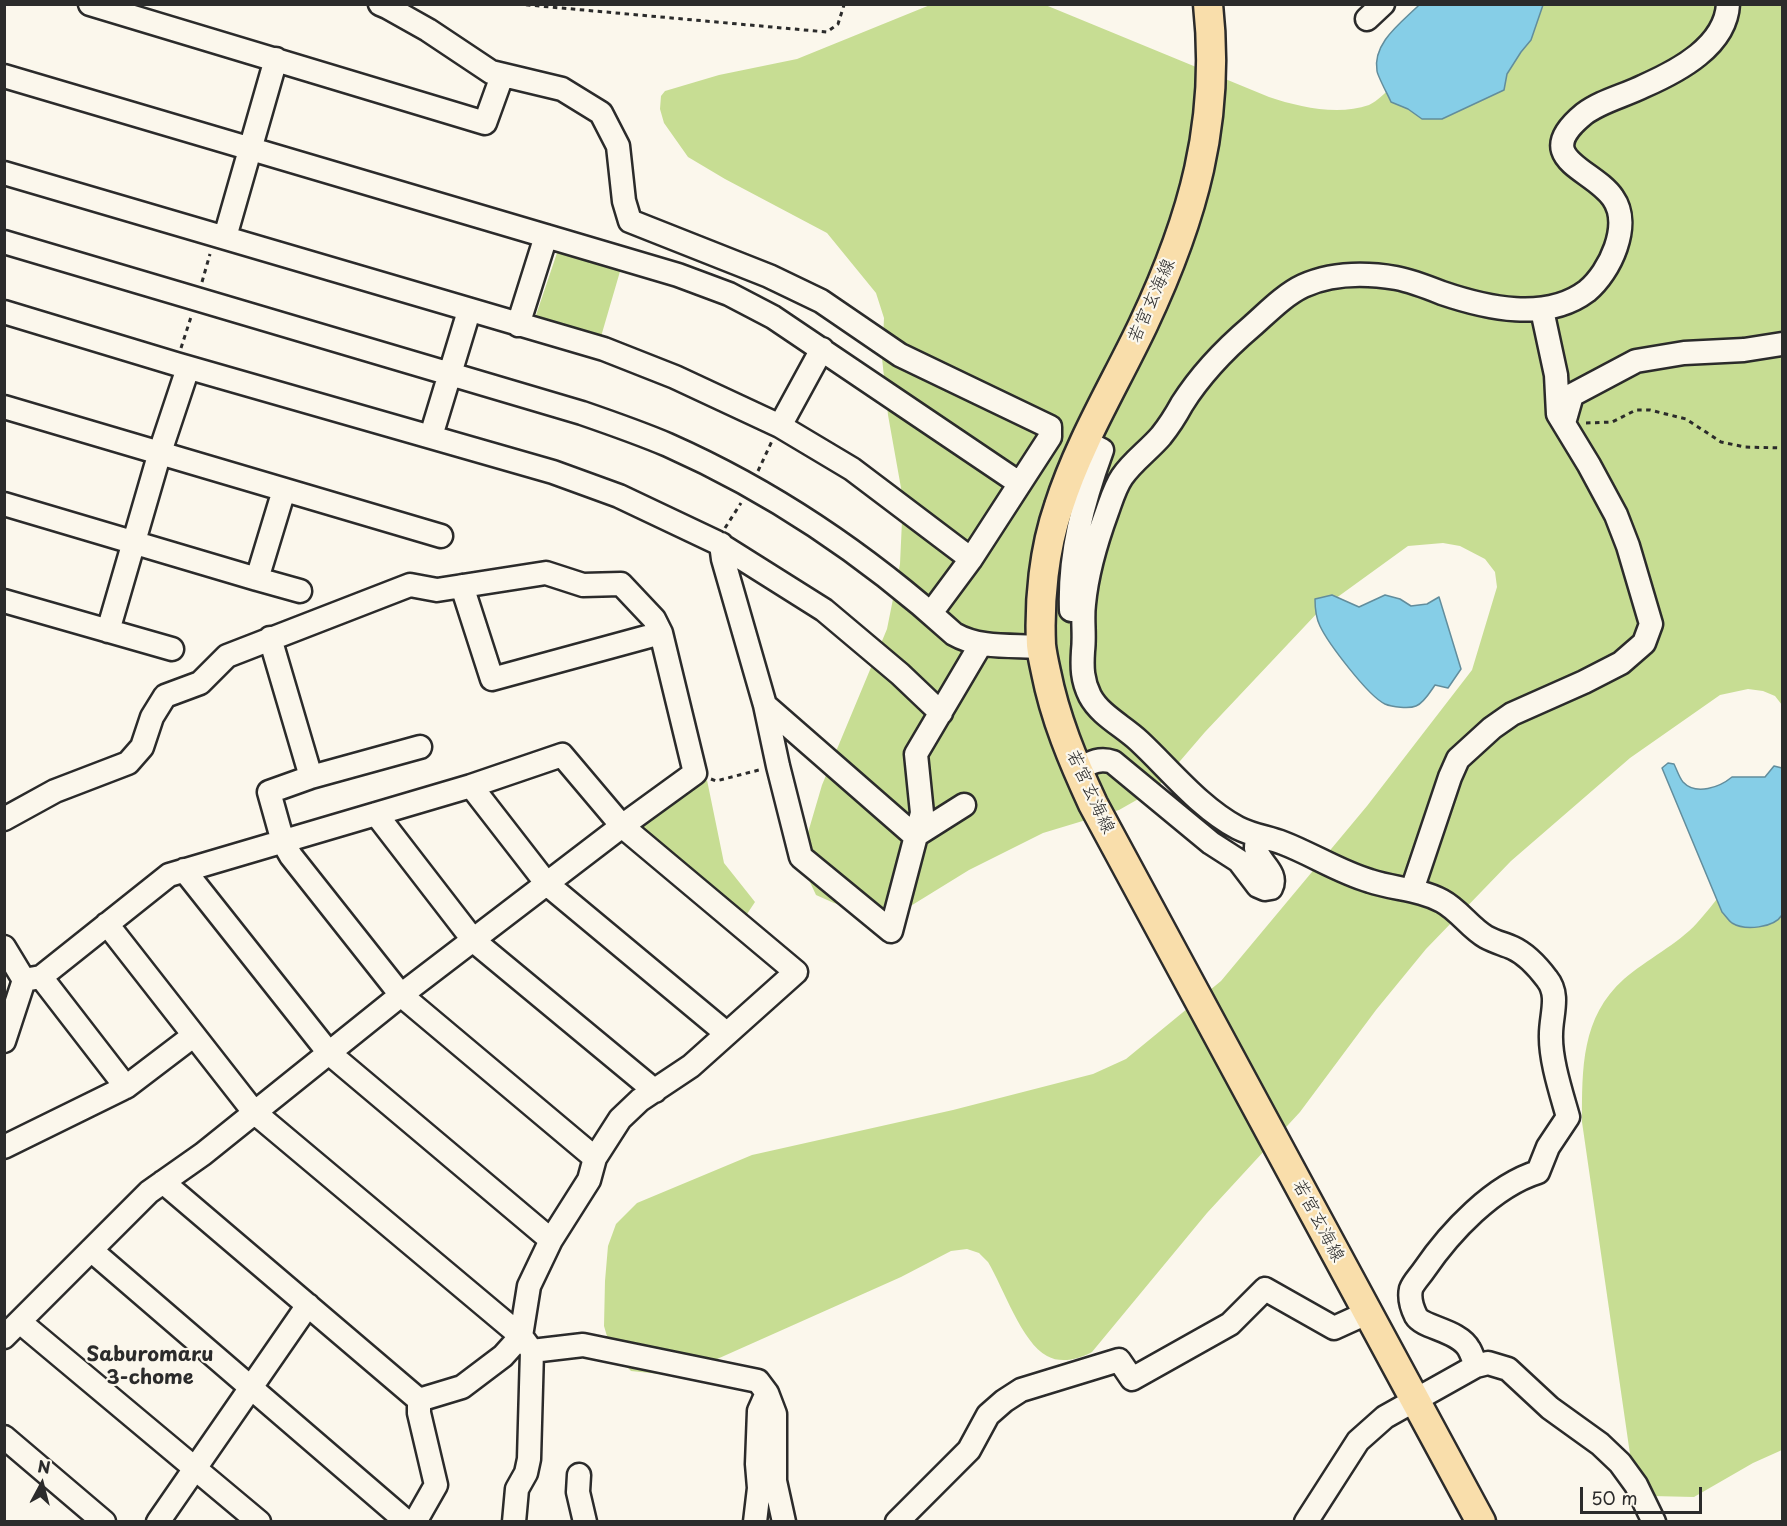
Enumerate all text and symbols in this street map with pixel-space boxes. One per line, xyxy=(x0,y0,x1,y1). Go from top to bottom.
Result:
street label: 若宮玄海線 xyxy=(1124,255,1180,347)
street label: 若宮玄海線 xyxy=(1061,747,1119,837)
street label: 若宮玄海線 xyxy=(1287,1176,1349,1266)
district label: Saburomaru 3-chome xyxy=(87,1343,213,1390)
text: N xyxy=(36,1453,52,1479)
north arrow xyxy=(12,1454,72,1514)
scale bar xyxy=(1583,1475,1704,1513)
text: 50 m xyxy=(1591,1484,1638,1511)

